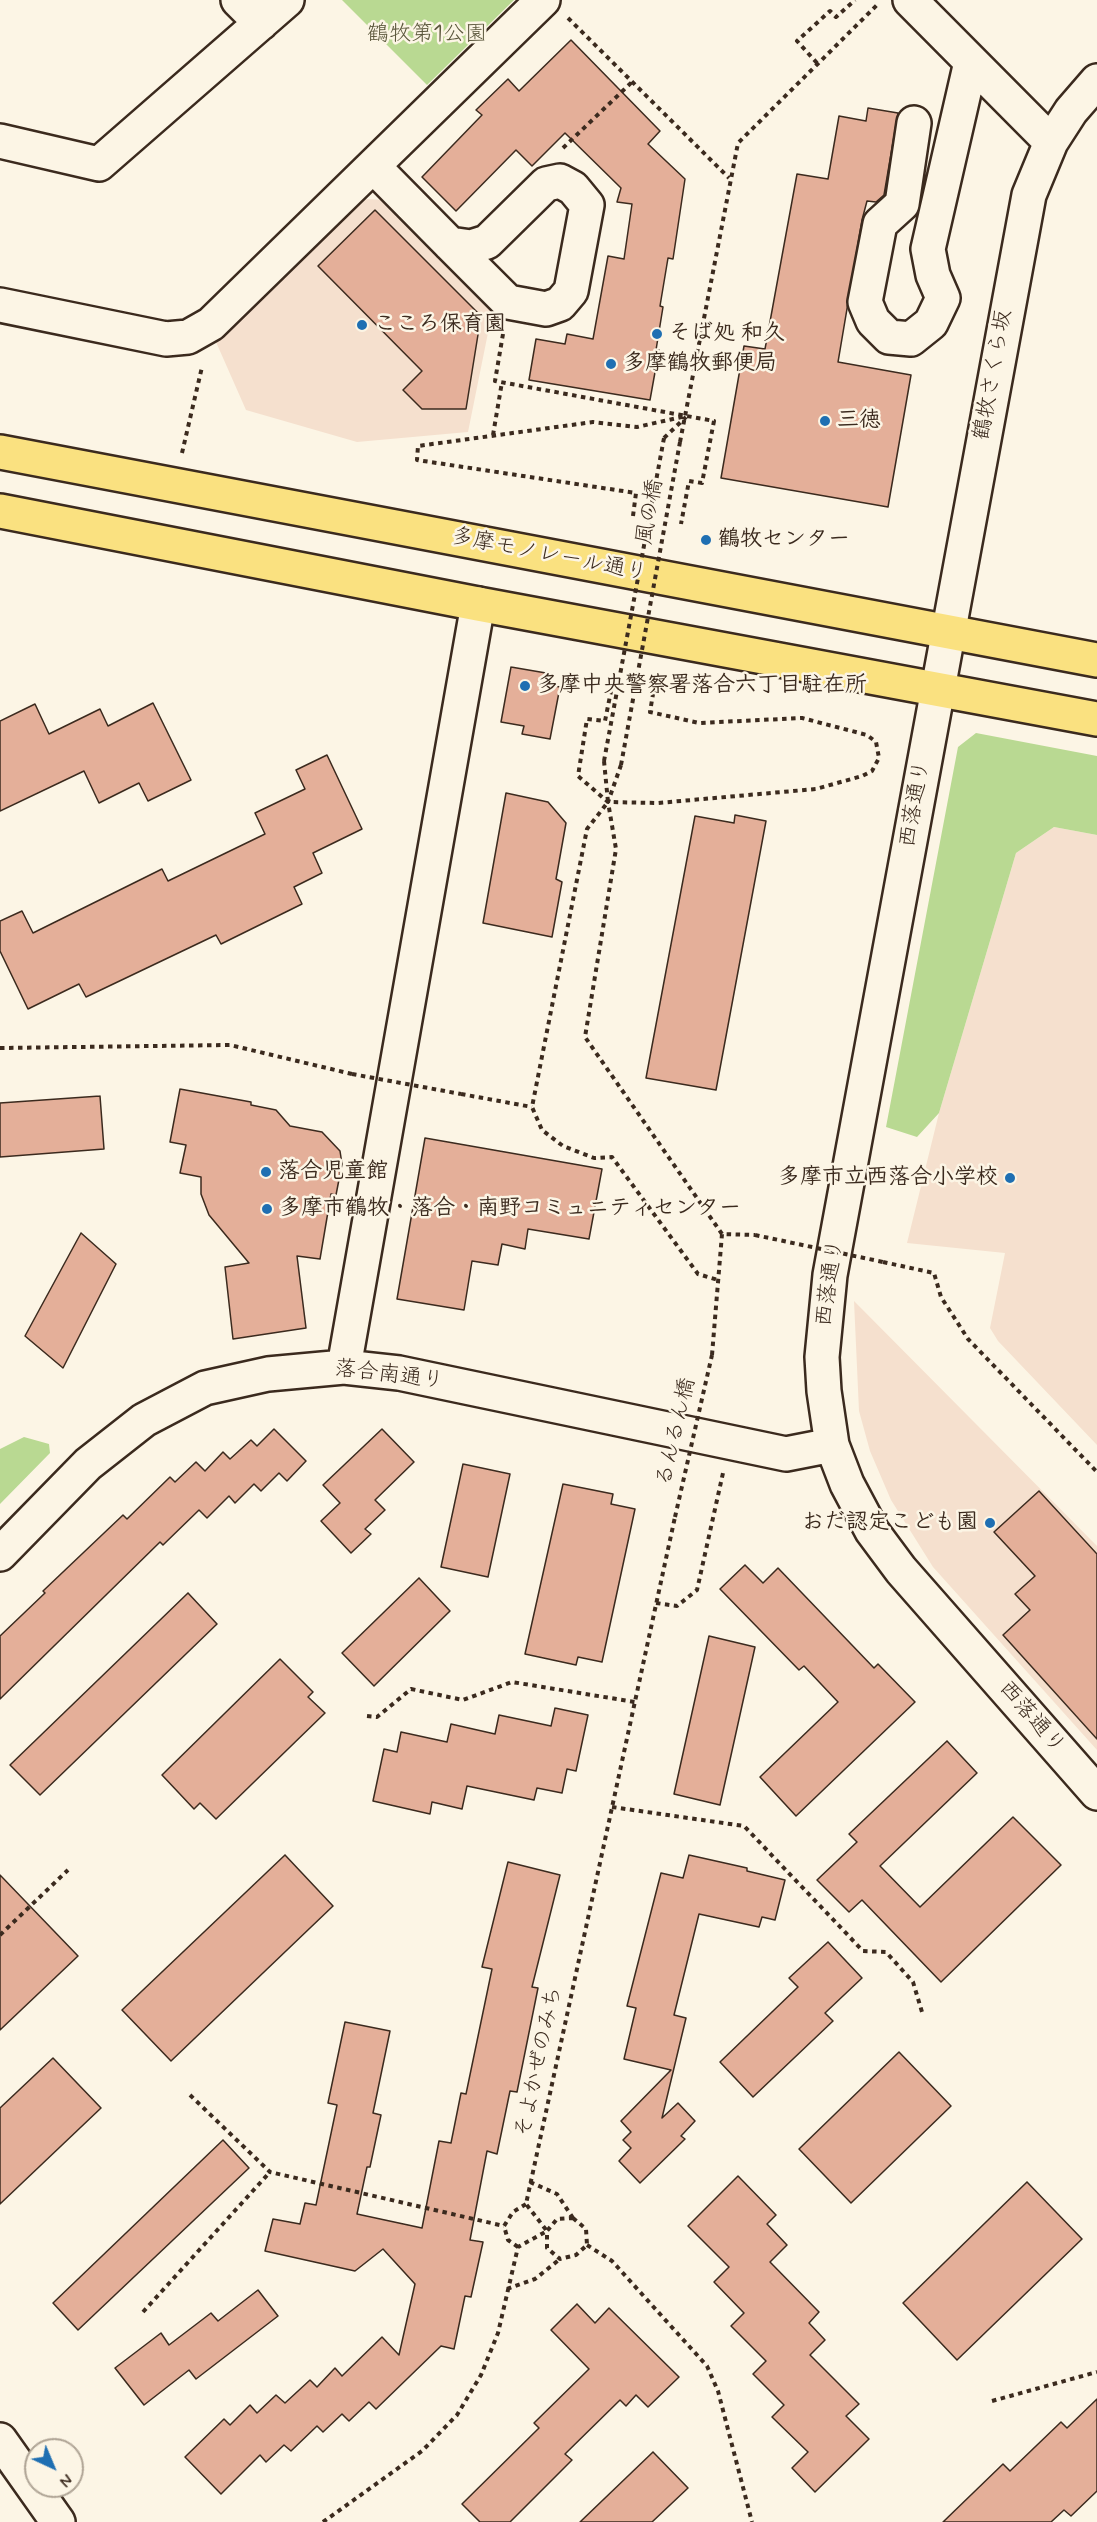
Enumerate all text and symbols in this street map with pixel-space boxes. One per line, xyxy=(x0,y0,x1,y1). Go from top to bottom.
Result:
park label: 鶴牧第1公園 xyxy=(367,22,487,48)
street label: 鶴牧さくら坂 xyxy=(970,308,1018,442)
place label: こころ保育園 xyxy=(374,312,506,338)
marker: こころ保育園 xyxy=(355,318,369,332)
place label: そば処 和久 xyxy=(669,321,785,347)
marker: そば処 和久 xyxy=(650,327,664,341)
place label: 多摩鶴牧郵便局 xyxy=(623,351,777,377)
marker: 多摩鶴牧郵便局 xyxy=(604,357,618,371)
place label: 三徳 xyxy=(837,408,881,434)
marker: 三徳 xyxy=(818,414,832,428)
street label: 風の橋 xyxy=(632,477,670,547)
street label: 多摩モノレール通り xyxy=(449,524,649,588)
place label: 鶴牧センター xyxy=(718,527,850,553)
marker: 鶴牧センター xyxy=(699,533,713,547)
place label: 多摩中央警察署落合六丁目駐在所 xyxy=(537,673,867,699)
marker: 多摩中央警察署落合六丁目駐在所 xyxy=(518,679,532,693)
street label: 西落通り xyxy=(895,758,937,850)
place label: 落合児童館 xyxy=(278,1159,388,1185)
marker: 落合児童館 xyxy=(259,1165,273,1179)
place label: 多摩市立西落合小学校 xyxy=(778,1165,998,1191)
marker: 多摩市立西落合小学校 xyxy=(1003,1171,1017,1185)
place label: 多摩市鶴牧・落合・南野コミュニティセンター xyxy=(279,1196,741,1222)
marker: 多摩市鶴牧・落合・南野コミュニティセンター xyxy=(260,1202,274,1216)
street label: 西落通り xyxy=(812,1238,850,1328)
street label: 落合南通り xyxy=(333,1356,445,1396)
street label: るんるん橋 xyxy=(652,1375,702,1489)
place label: おだ認定こども園 xyxy=(802,1510,978,1536)
marker: おだ認定こども園 xyxy=(983,1516,997,1530)
street label: 西落通り xyxy=(992,1676,1070,1760)
street label: そよかぜのみち xyxy=(511,1984,569,2140)
north arrow xyxy=(24,2438,84,2498)
text: N xyxy=(54,2469,77,2491)

